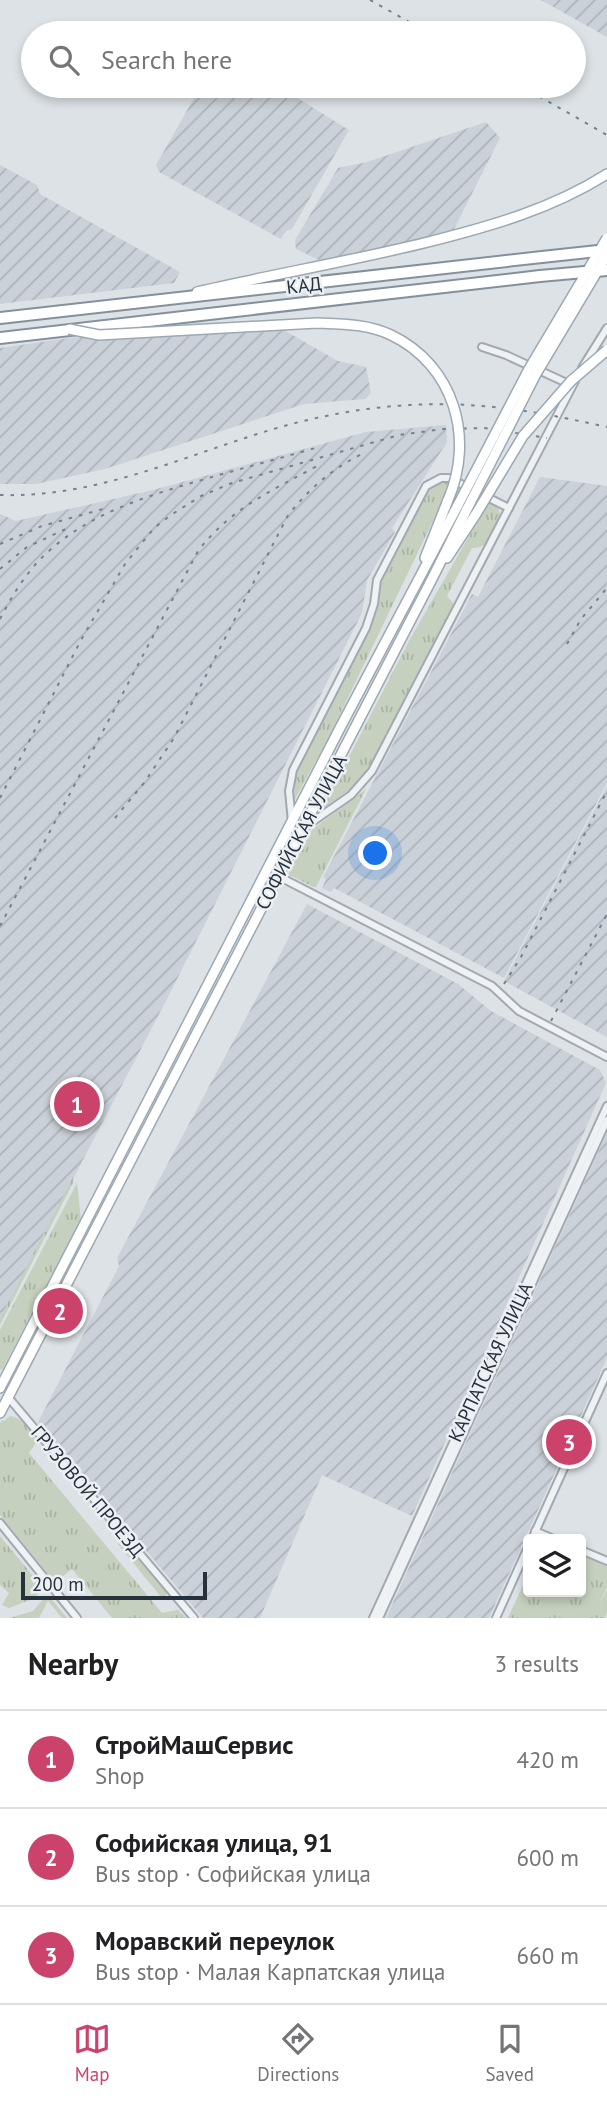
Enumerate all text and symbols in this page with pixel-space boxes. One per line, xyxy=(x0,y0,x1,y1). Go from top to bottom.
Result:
search box xyxy=(21,21,586,98)
icon: search xyxy=(45,41,83,79)
text: Search here xyxy=(101,43,232,76)
street label: КАД xyxy=(285,271,323,299)
street label: СОФИЙСКАЯ УЛИЦА xyxy=(250,751,352,913)
your location xyxy=(358,836,392,870)
pin: 1 xyxy=(54,1078,100,1130)
street label: КАРПАТСКАЯ УЛИЦА xyxy=(443,1278,537,1446)
pin: 2 xyxy=(37,1285,83,1337)
pin: 3 xyxy=(546,1416,592,1468)
street label: ГРУЗОВОЙ ПРОЕЗД xyxy=(26,1421,150,1562)
map controls xyxy=(523,1534,586,1597)
button: layers xyxy=(523,1534,586,1597)
scale bar xyxy=(21,1569,206,1601)
text: 200 m xyxy=(32,1572,84,1596)
text: Nearby xyxy=(28,1644,118,1683)
text: 3 results xyxy=(495,1649,579,1678)
text: СтройМашСервис xyxy=(95,1728,293,1761)
text: 1 xyxy=(44,1745,58,1774)
text: 420 m xyxy=(517,1745,579,1774)
text: Shop xyxy=(95,1761,145,1790)
text: Софийская улица, 91 xyxy=(95,1826,333,1859)
text: 2 xyxy=(44,1843,58,1872)
text: 600 m xyxy=(517,1843,579,1872)
text: Bus stop · Софийская улица xyxy=(95,1859,371,1888)
text: Моравский переулок xyxy=(95,1924,334,1957)
text: 3 xyxy=(44,1941,58,1970)
text: 660 m xyxy=(517,1941,579,1970)
text: Bus stop · Малая Карпатская улица xyxy=(95,1957,445,1986)
tab: Map xyxy=(73,2020,111,2086)
tab: Directions xyxy=(257,2020,339,2086)
tab: Saved xyxy=(486,2020,534,2086)

